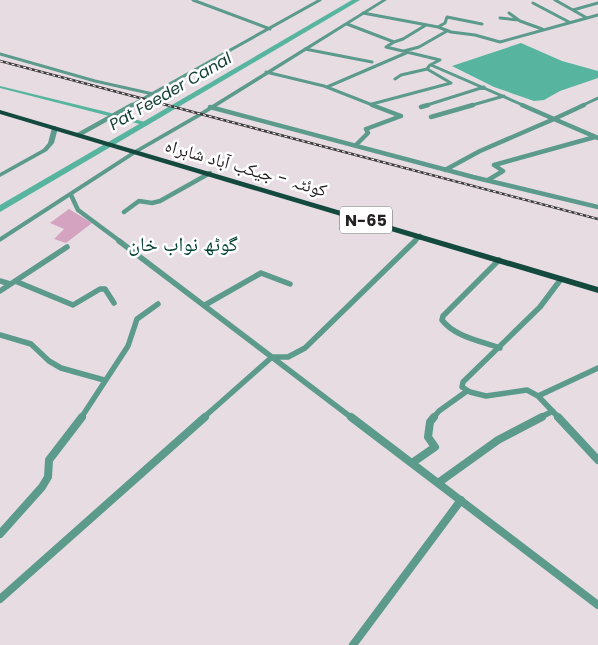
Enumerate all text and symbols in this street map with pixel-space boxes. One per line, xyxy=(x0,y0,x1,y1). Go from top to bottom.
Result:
water label: Pat Feeder Canal xyxy=(105,47,236,136)
street label: کوئٹہ - جیکب آباد شاہراہ xyxy=(162,132,330,203)
road number: N-65 xyxy=(340,206,392,234)
district label: گوٹھ نواب خان xyxy=(128,230,238,258)

